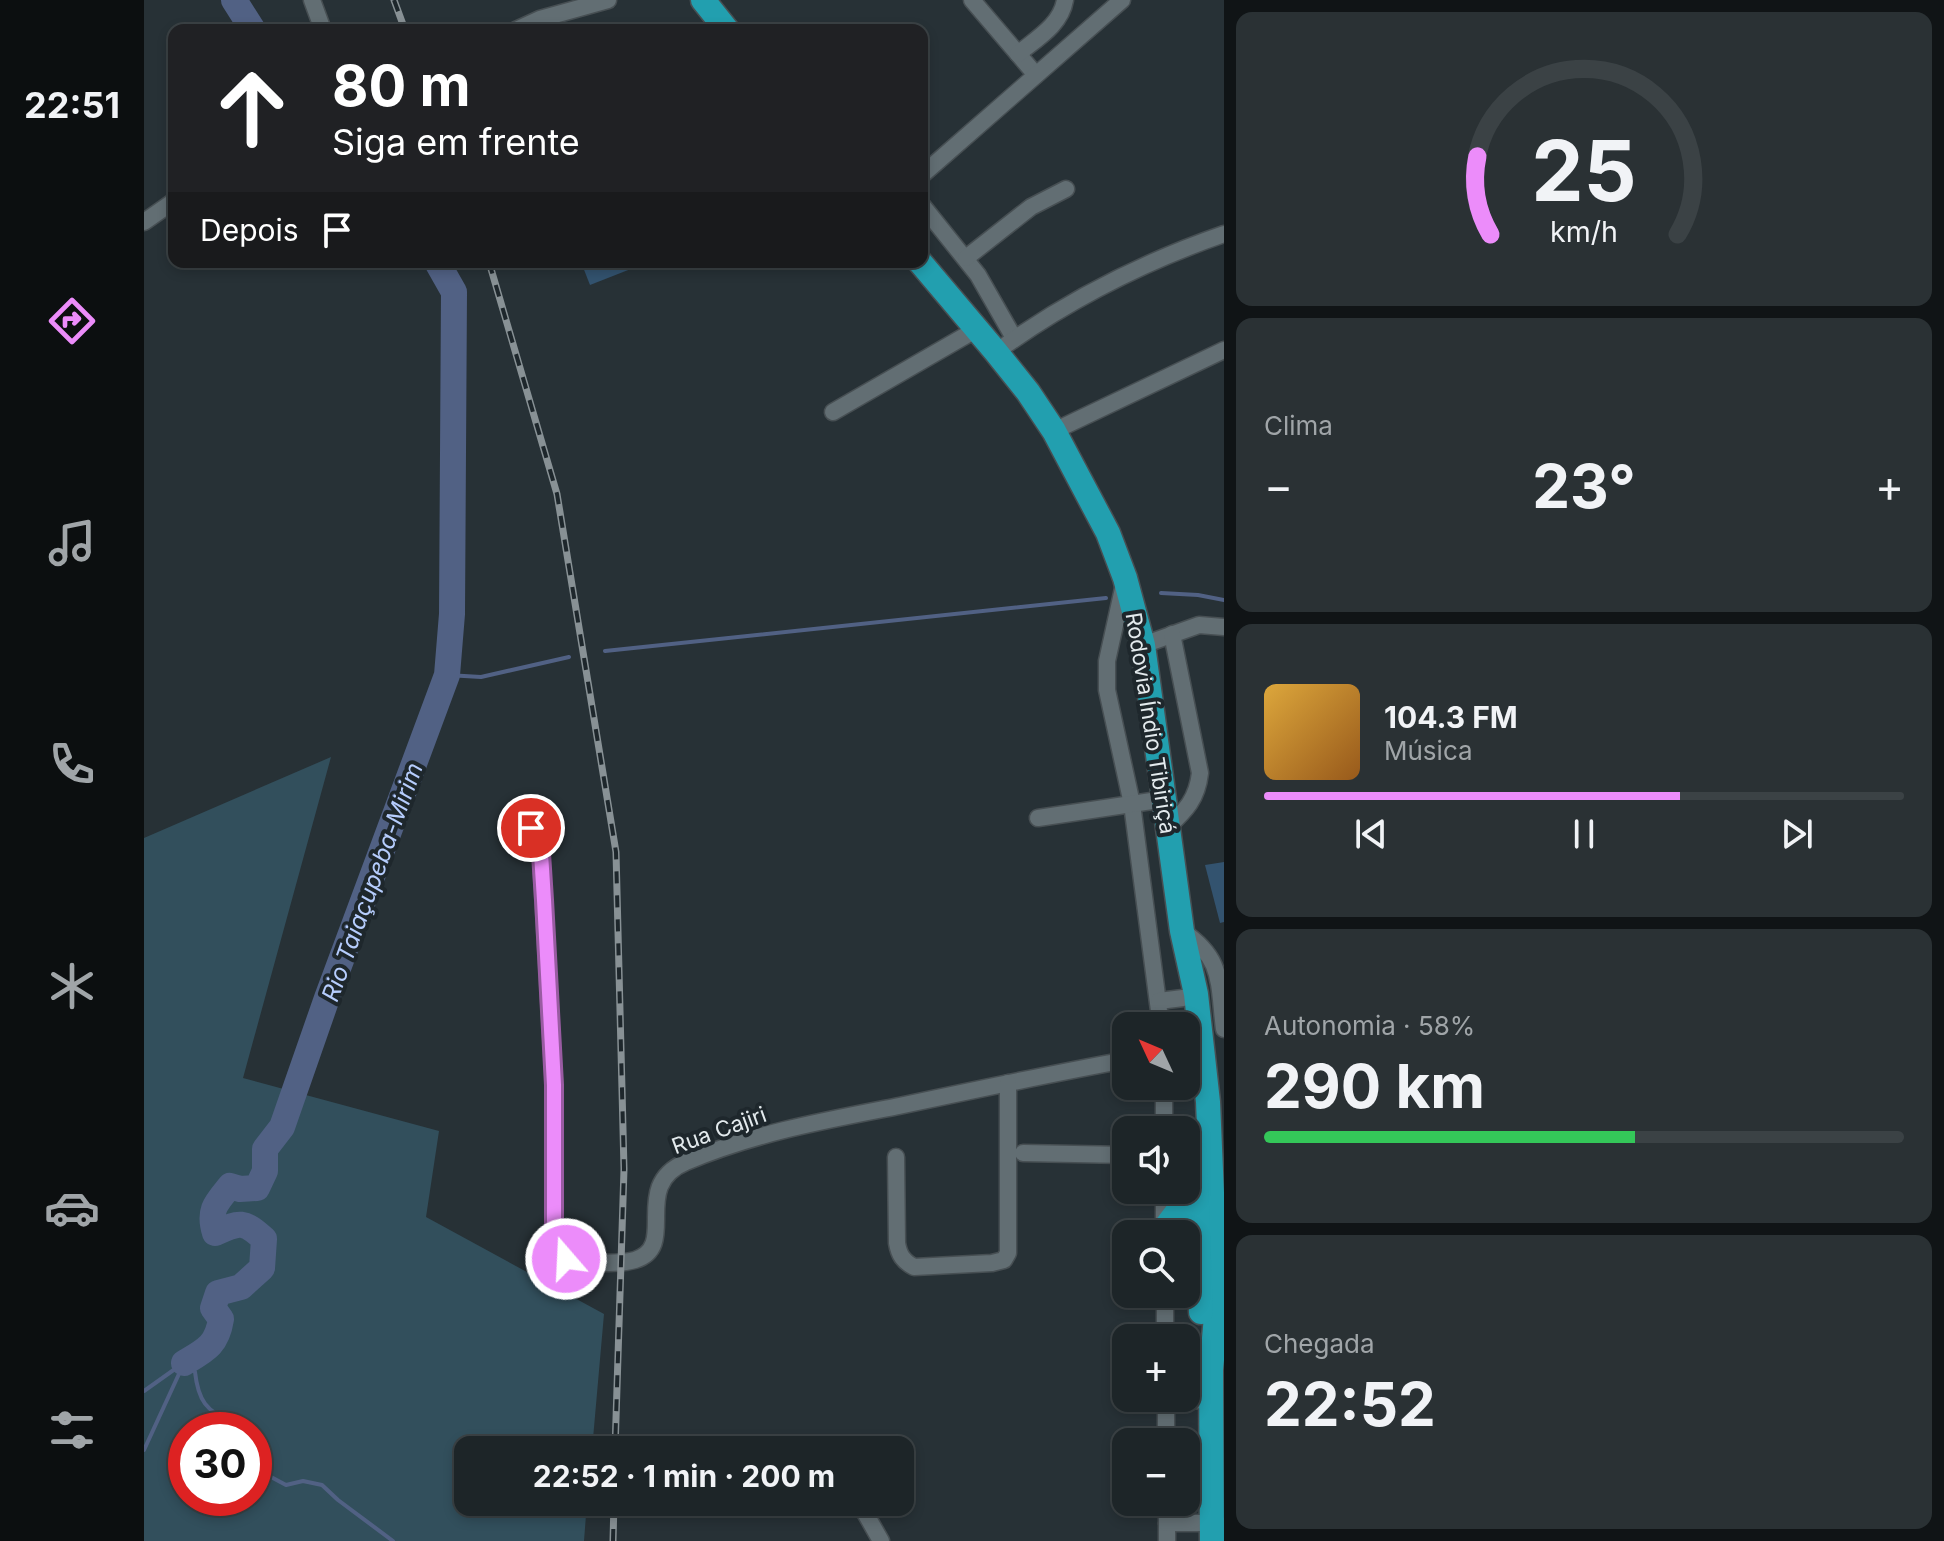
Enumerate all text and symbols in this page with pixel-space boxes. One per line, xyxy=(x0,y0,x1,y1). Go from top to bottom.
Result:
text: 80 m xyxy=(332,52,471,120)
icon: ahead xyxy=(200,56,304,160)
text: 22:51 xyxy=(24,83,120,127)
text: 25 xyxy=(1531,119,1637,220)
text: Siga em frente xyxy=(332,120,580,164)
icon: arrive xyxy=(315,208,359,252)
text: Depois xyxy=(200,212,299,248)
text: km/h xyxy=(1550,214,1618,249)
icon: directions xyxy=(44,293,100,349)
text: Clima xyxy=(1264,410,1333,441)
text: 23° xyxy=(1532,450,1636,522)
text: − xyxy=(1264,459,1293,513)
text: + xyxy=(1875,459,1904,513)
icon: music xyxy=(44,515,100,571)
street label: Rodovia Índio Tibiriçá xyxy=(1121,610,1181,836)
text: 104.3 FM xyxy=(1384,699,1518,735)
text: Música xyxy=(1384,735,1473,766)
icon: phone xyxy=(44,736,100,792)
water label: Rio Taiaçupeba-Mirim xyxy=(315,759,429,1005)
pin xyxy=(497,794,565,862)
icon: arrive xyxy=(509,806,553,850)
icon: previous xyxy=(1349,812,1393,856)
icon: pause xyxy=(1562,812,1606,856)
icon: next xyxy=(1775,812,1819,856)
icon: climate xyxy=(44,958,100,1014)
text: Autonomia · 58% xyxy=(1264,1010,1475,1041)
north arrow xyxy=(1112,1012,1200,1100)
map controls xyxy=(1112,1012,1200,1516)
text: 290 km xyxy=(1264,1050,1485,1122)
street label: Rua Cajiri xyxy=(668,1101,770,1159)
button: sound xyxy=(1112,1116,1200,1204)
icon: car xyxy=(44,1180,100,1236)
position arrow xyxy=(524,1217,608,1301)
button: search xyxy=(1112,1220,1200,1308)
button: + xyxy=(1112,1324,1200,1412)
text: Chegada xyxy=(1264,1328,1375,1359)
text: 22:52 xyxy=(1264,1368,1436,1440)
icon: filters xyxy=(44,1402,100,1458)
speed limit sign: 30 xyxy=(168,1412,272,1516)
button: − xyxy=(1112,1428,1200,1516)
text: 22:52 · 1 min · 200 m xyxy=(533,1458,835,1494)

